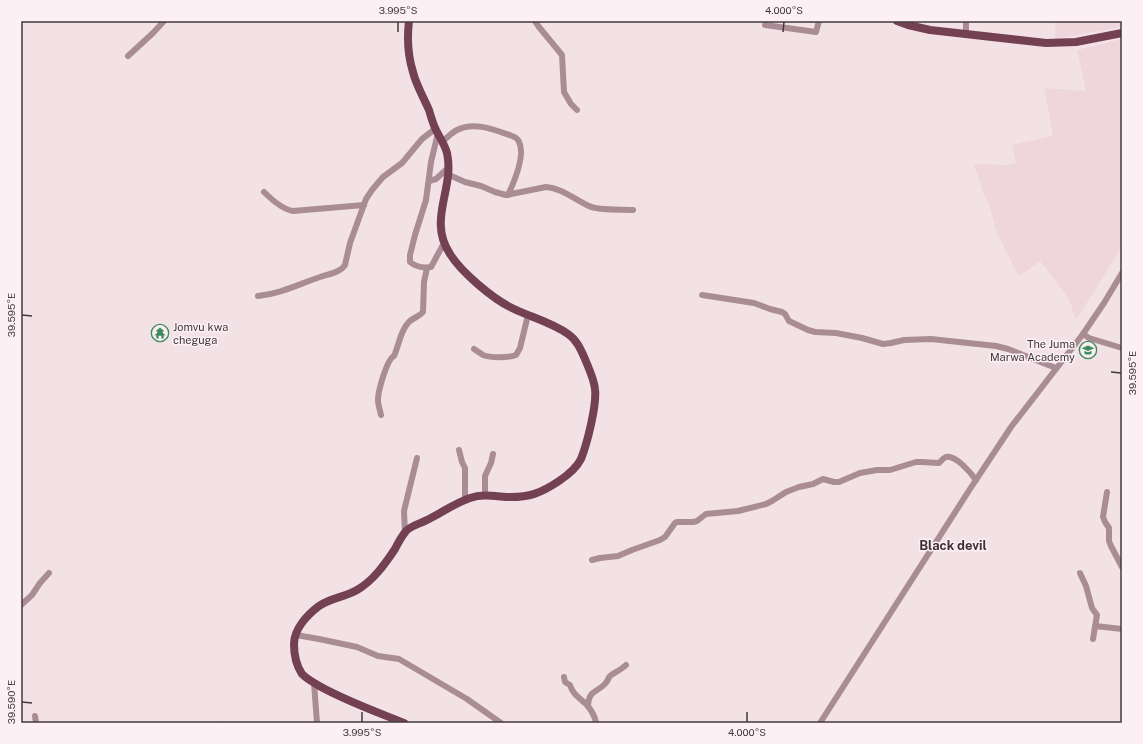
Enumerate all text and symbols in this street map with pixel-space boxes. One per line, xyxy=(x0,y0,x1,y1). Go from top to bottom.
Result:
text: 3.995°S xyxy=(379,4,418,16)
text: 4.000°S xyxy=(765,4,803,16)
text: 39.595°E xyxy=(5,293,17,337)
place label: Jomvu kwa cheguga xyxy=(173,321,228,346)
temple icon: Jomvu kwa cheguga xyxy=(150,323,170,343)
place label: The Juma Marwa Academy xyxy=(990,338,1075,363)
school or university icon: The Juma Marwa Academy xyxy=(1078,340,1098,360)
text: 39.595°E xyxy=(1126,351,1138,395)
district label: Black devil xyxy=(919,538,987,553)
text: 39.590°E xyxy=(5,680,17,724)
text: 3.995°S xyxy=(343,726,382,738)
text: 4.000°S xyxy=(728,726,766,738)

